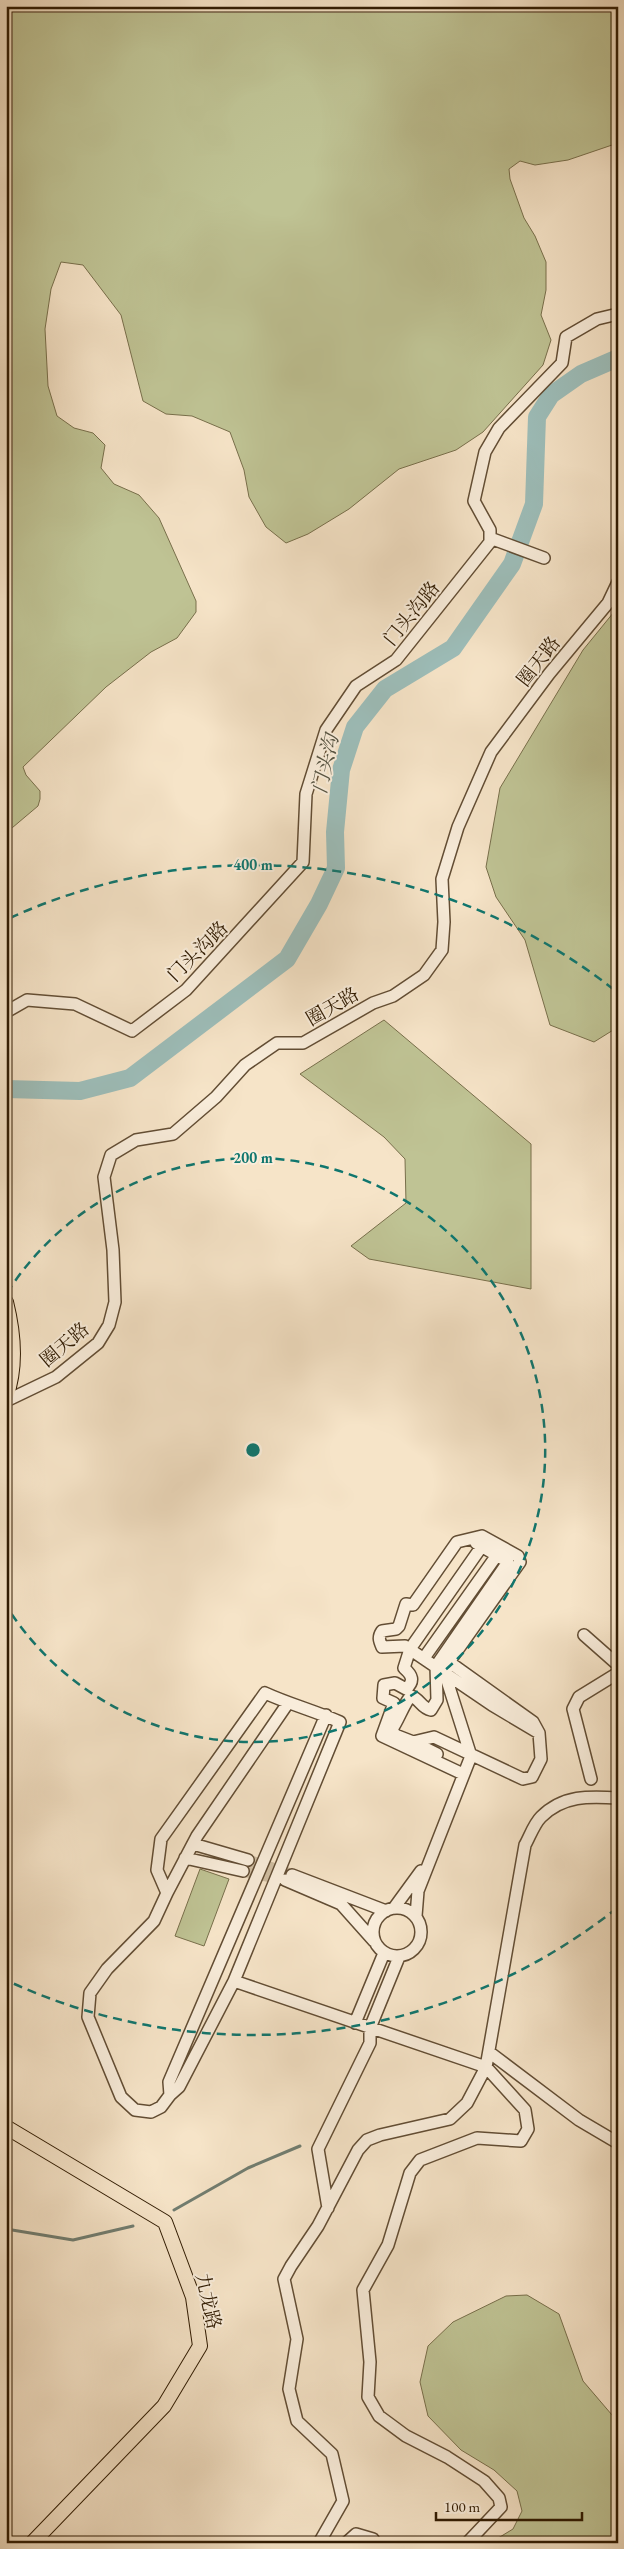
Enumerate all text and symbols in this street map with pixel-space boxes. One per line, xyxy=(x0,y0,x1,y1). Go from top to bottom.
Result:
street label: 门头沟路 xyxy=(378,576,445,651)
street label: 圈天路 xyxy=(511,631,566,691)
water label: 门头沟 xyxy=(306,729,345,796)
text: 400 m xyxy=(233,855,273,874)
street label: 门头沟路 xyxy=(162,916,233,987)
street label: 圈天路 xyxy=(301,981,363,1032)
text: 200 m xyxy=(233,1148,273,1167)
street label: 圈天路 xyxy=(34,1316,94,1372)
centre of rings xyxy=(244,1441,262,1459)
street label: 九龙路 xyxy=(190,2271,227,2332)
scale bar xyxy=(436,2489,583,2521)
text: 100 m xyxy=(444,2497,481,2516)

